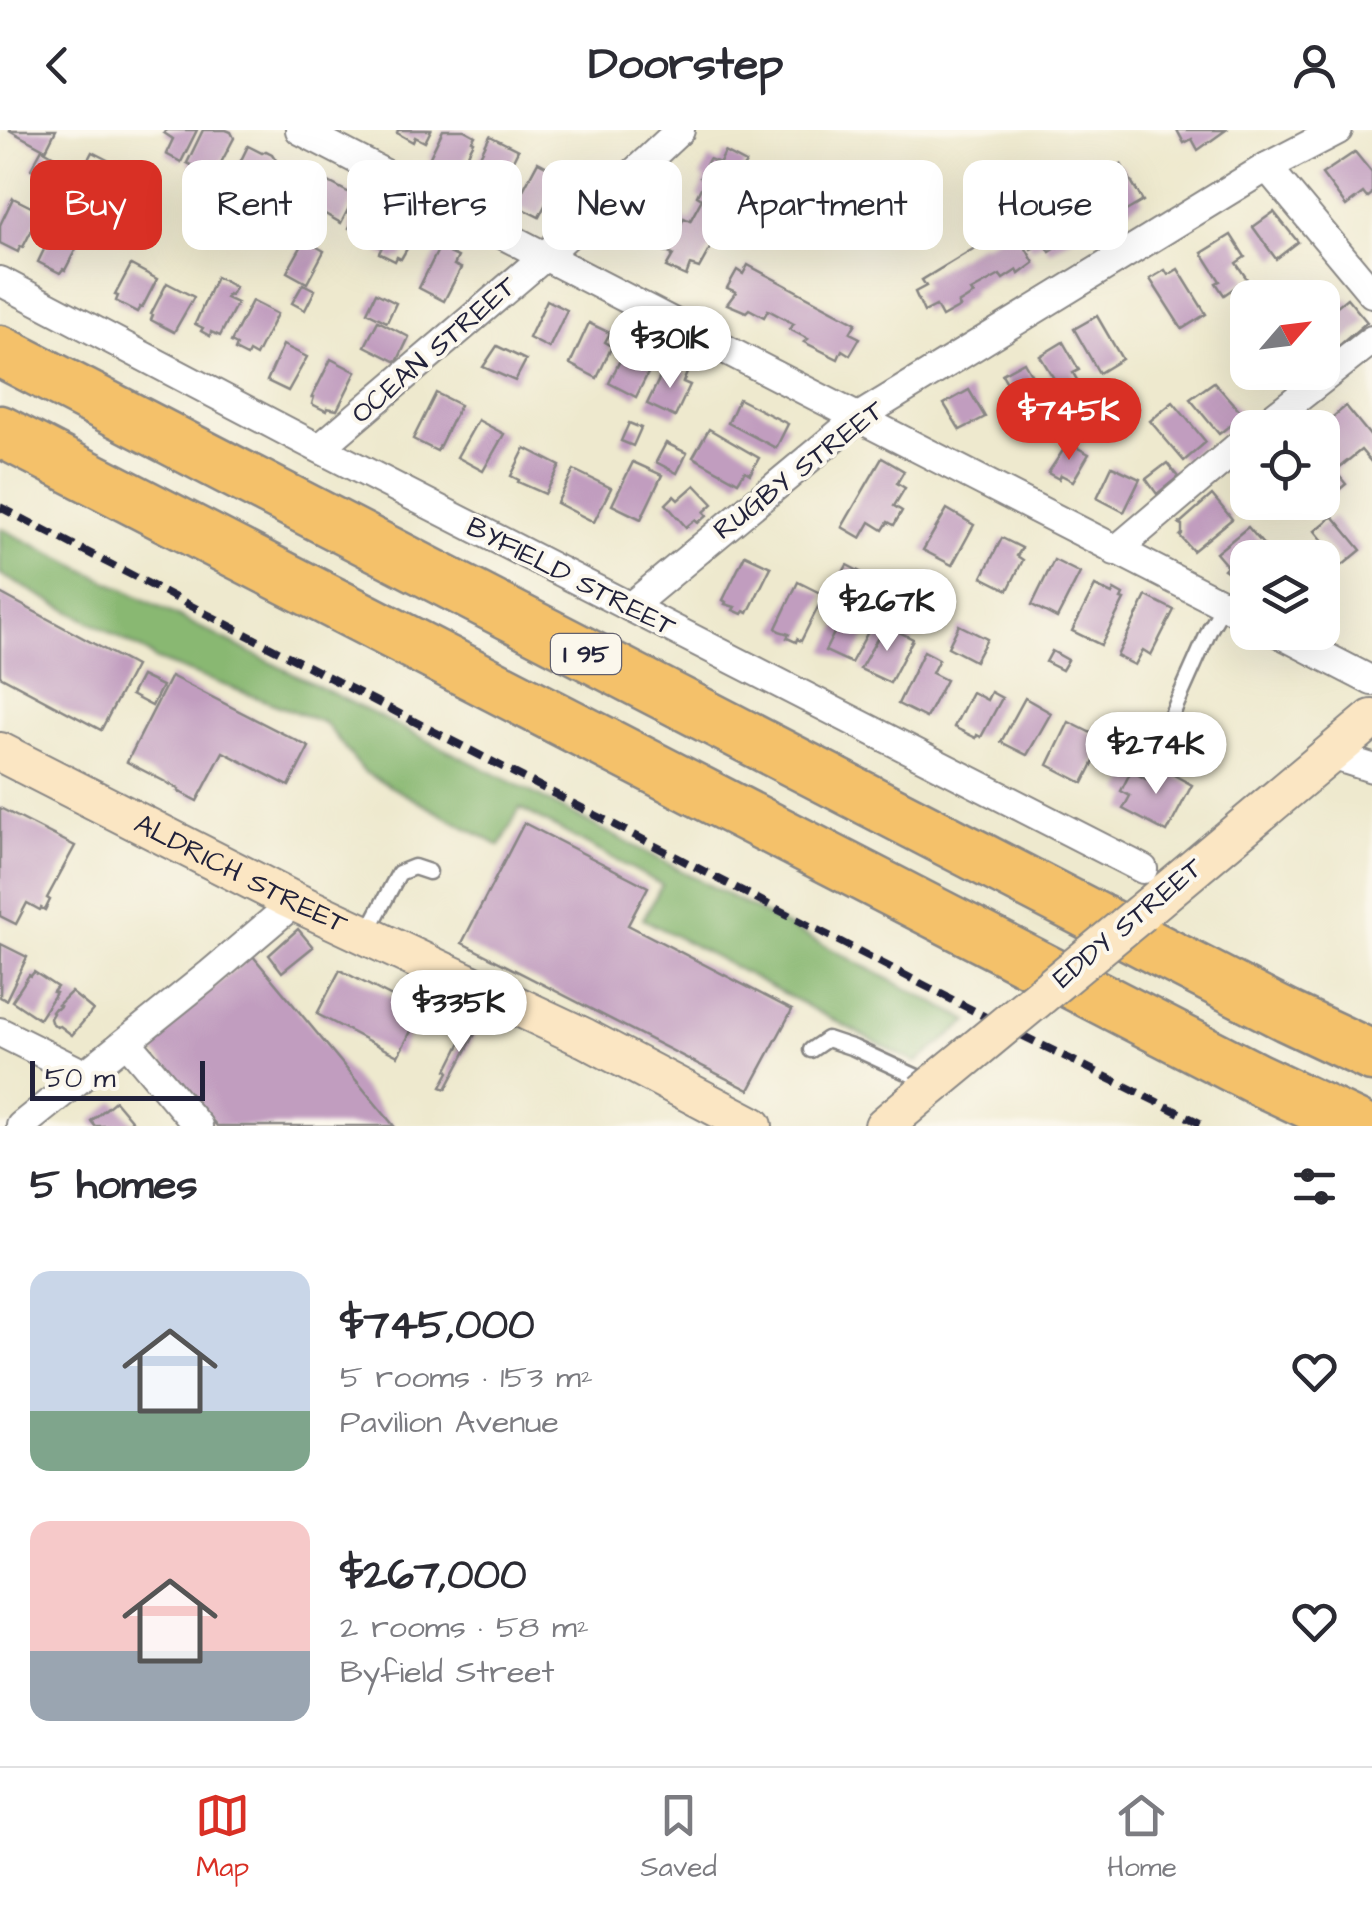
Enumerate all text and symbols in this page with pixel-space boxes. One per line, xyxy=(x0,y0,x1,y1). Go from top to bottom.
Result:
text: Doorstep xyxy=(589,34,783,96)
icon: back xyxy=(30,38,85,93)
icon: person xyxy=(1287,38,1342,93)
chip: Buy xyxy=(30,160,162,250)
chip: Rent xyxy=(182,160,327,250)
chip: Filters xyxy=(347,160,522,250)
chip: New xyxy=(542,160,682,250)
chip: Apartment xyxy=(702,160,943,250)
chip: House xyxy=(963,160,1128,250)
street label: OCEAN STREET xyxy=(343,267,526,433)
north arrow xyxy=(1230,280,1340,390)
map controls xyxy=(1230,280,1340,650)
pin: $301K xyxy=(600,306,740,391)
text: $301K xyxy=(631,316,709,361)
pin: $745K xyxy=(999,378,1139,463)
text: $745K xyxy=(1018,388,1120,433)
street label: RUGBY STREET xyxy=(705,391,893,549)
button: locate xyxy=(1230,410,1340,520)
street label: BYFIELD STREET xyxy=(460,507,683,647)
button: layers xyxy=(1230,540,1340,650)
pin: $267K xyxy=(817,569,957,654)
text: $267K xyxy=(839,579,935,624)
road number: I 95 xyxy=(551,634,621,674)
pin: $274K xyxy=(1086,712,1226,797)
text: $274K xyxy=(1108,722,1204,767)
street label: ALDRICH STREET xyxy=(128,804,354,943)
street label: EDDY STREET xyxy=(1045,848,1212,997)
pin: $335K xyxy=(389,970,529,1055)
text: $335K xyxy=(413,980,505,1025)
scale bar xyxy=(30,1056,205,1100)
text: 50 m xyxy=(45,1059,116,1098)
text: 5 homes xyxy=(30,1157,197,1215)
icon: filters xyxy=(1287,1159,1342,1214)
text: $745,000 xyxy=(340,1297,535,1355)
icon: home xyxy=(110,1311,230,1431)
icon: heart xyxy=(1287,1344,1342,1399)
text: 5 rooms · 153 m² xyxy=(340,1355,593,1400)
text: Pavilion Avenue xyxy=(340,1400,559,1445)
text: $267,000 xyxy=(340,1547,527,1605)
icon: home xyxy=(110,1561,230,1681)
icon: heart xyxy=(1287,1594,1342,1649)
text: 2 rooms · 58 m² xyxy=(340,1605,589,1650)
text: Byfield Street xyxy=(340,1650,554,1695)
tab: Map xyxy=(195,1788,250,1887)
tab: Saved xyxy=(641,1788,717,1887)
tab: Home xyxy=(1107,1788,1177,1887)

